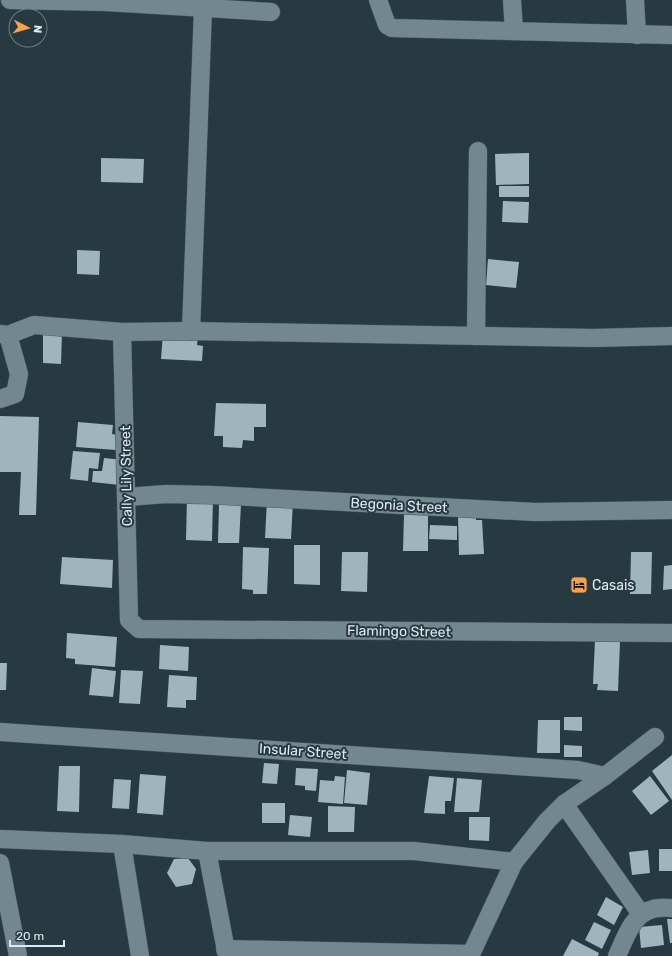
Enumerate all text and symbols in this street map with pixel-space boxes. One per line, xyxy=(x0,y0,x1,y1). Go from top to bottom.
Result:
north arrow xyxy=(8,8,48,48)
text: N xyxy=(31,24,44,34)
street label: Cally Lily Street xyxy=(117,425,136,526)
street label: Begonia Street xyxy=(350,494,448,517)
hotel icon: Casais xyxy=(569,575,589,595)
place label: Casais xyxy=(592,577,634,594)
street label: Flamingo Street xyxy=(347,622,452,641)
street label: Insular Street xyxy=(259,740,348,763)
scale bar xyxy=(10,922,64,948)
text: 20 m xyxy=(16,929,44,943)

